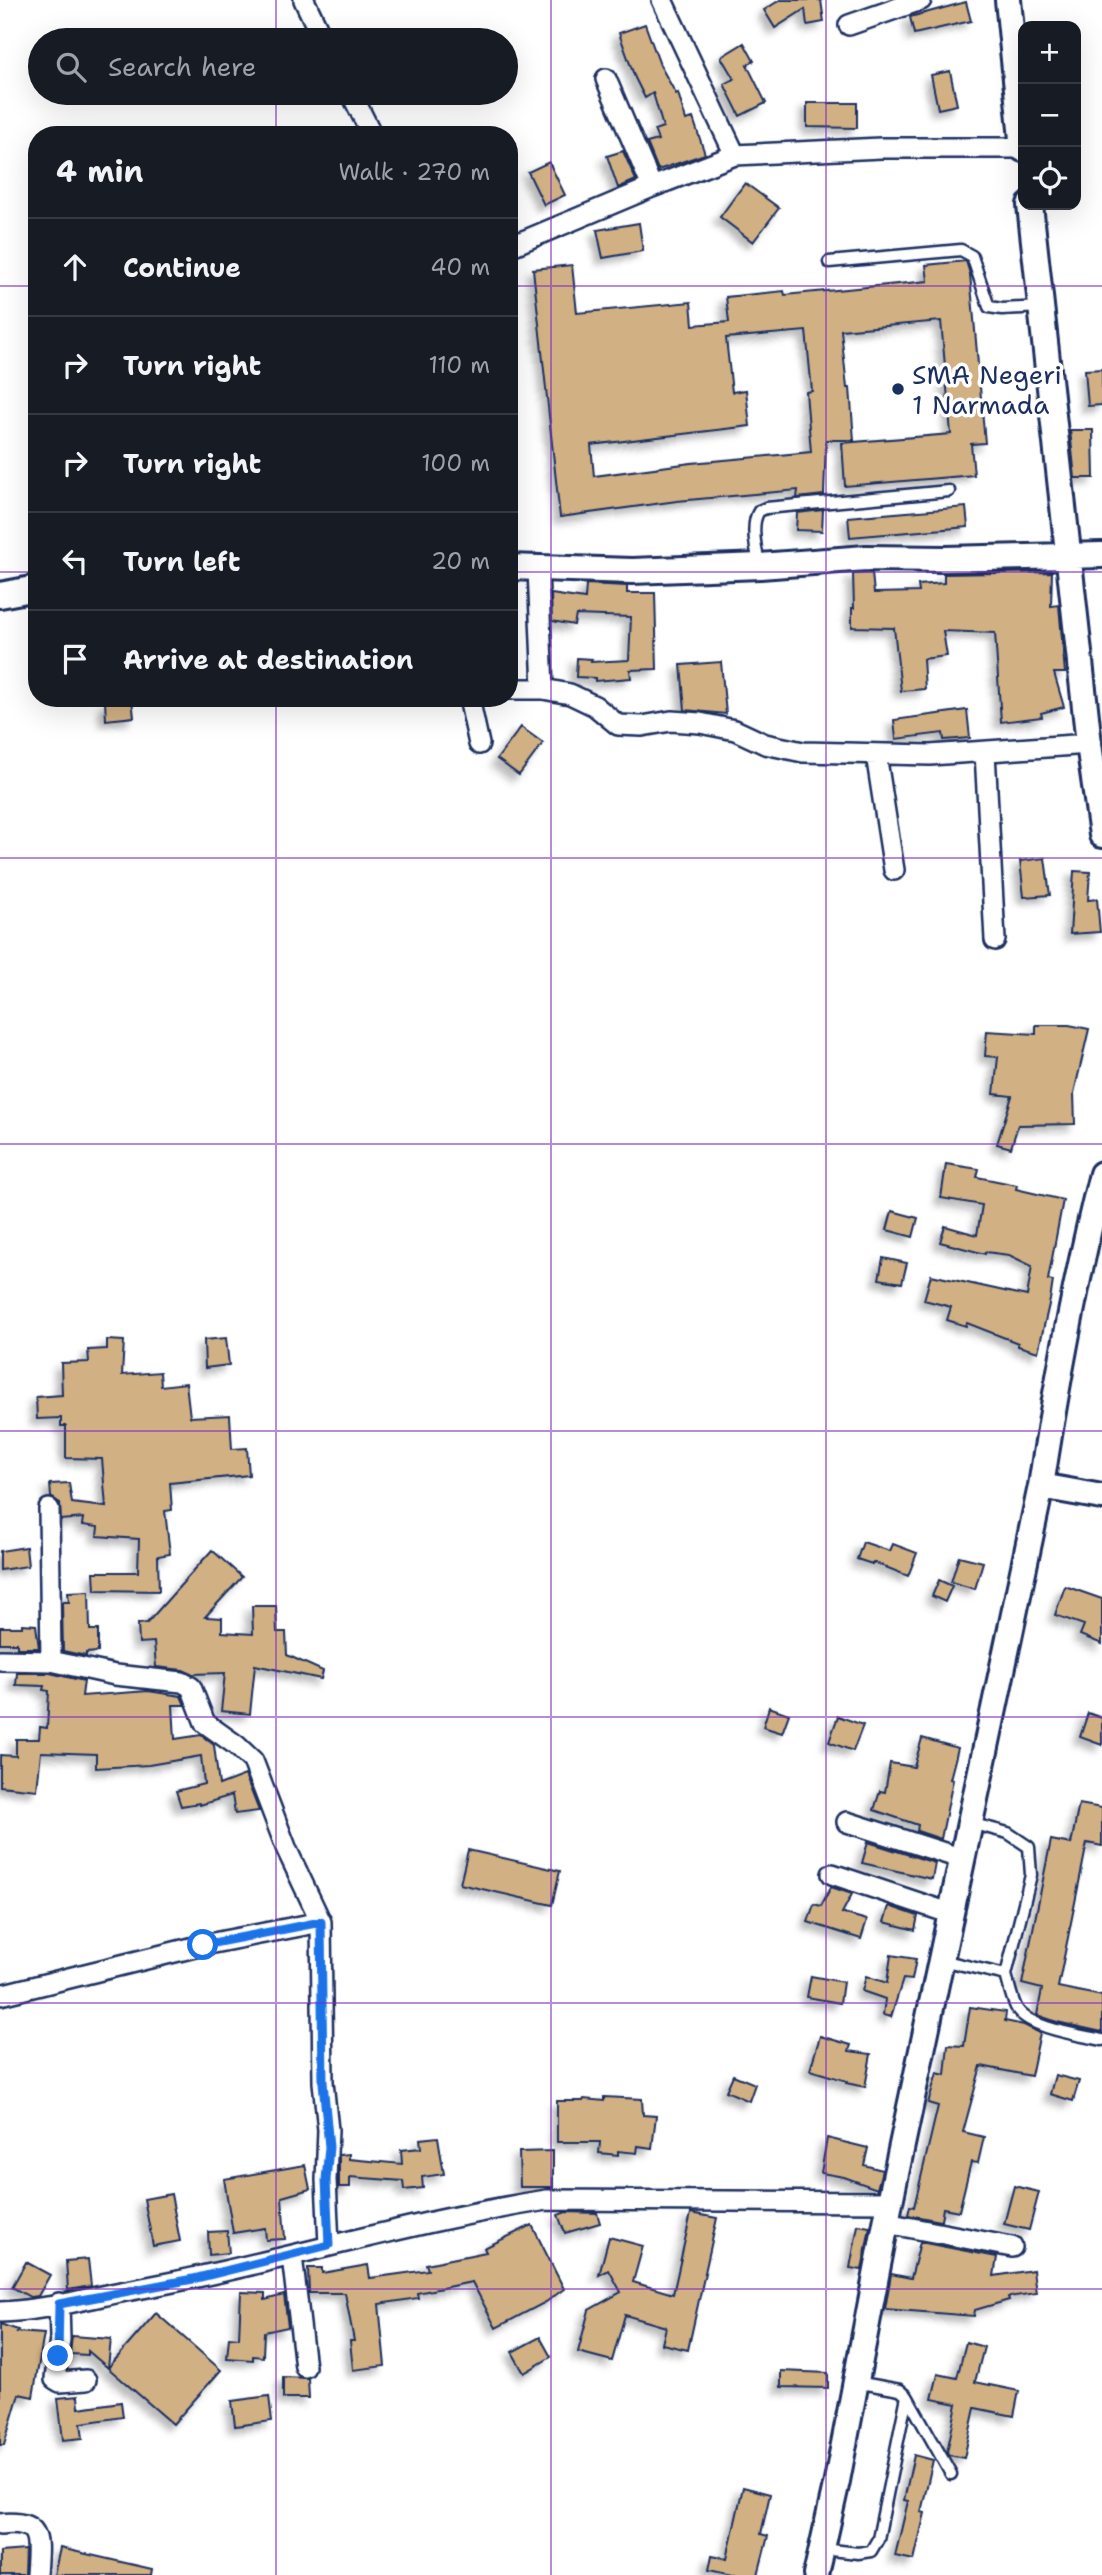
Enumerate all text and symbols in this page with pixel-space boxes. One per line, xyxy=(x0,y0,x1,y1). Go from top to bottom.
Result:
map controls xyxy=(1018,21,1081,210)
button: + xyxy=(1018,21,1081,84)
search box xyxy=(28,28,518,105)
icon: search xyxy=(52,48,90,86)
text: Search here xyxy=(108,49,257,84)
button: − xyxy=(1018,84,1081,147)
button: locate xyxy=(1018,147,1081,210)
text: 4 min xyxy=(56,151,143,192)
text: Walk · 270 m xyxy=(338,157,490,187)
icon: ahead xyxy=(56,248,94,286)
text: Continue xyxy=(123,250,241,285)
text: 40 m xyxy=(430,252,490,282)
icon: right xyxy=(56,346,94,384)
text: Turn right xyxy=(123,348,261,383)
text: 110 m xyxy=(428,350,490,380)
place label: SMA Negeri 1 Narmada xyxy=(912,357,1062,422)
marker: SMA Negeri 1 Narmada xyxy=(890,381,906,397)
icon: right xyxy=(56,444,94,482)
text: Turn right xyxy=(123,446,261,481)
text: 100 m xyxy=(421,448,490,478)
icon: left xyxy=(56,542,94,580)
text: Turn left xyxy=(123,544,240,579)
text: 20 m xyxy=(431,546,490,576)
icon: arrive xyxy=(56,640,94,678)
text: Arrive at destination xyxy=(123,642,413,677)
route start xyxy=(187,1929,218,1960)
route end xyxy=(42,2340,73,2371)

